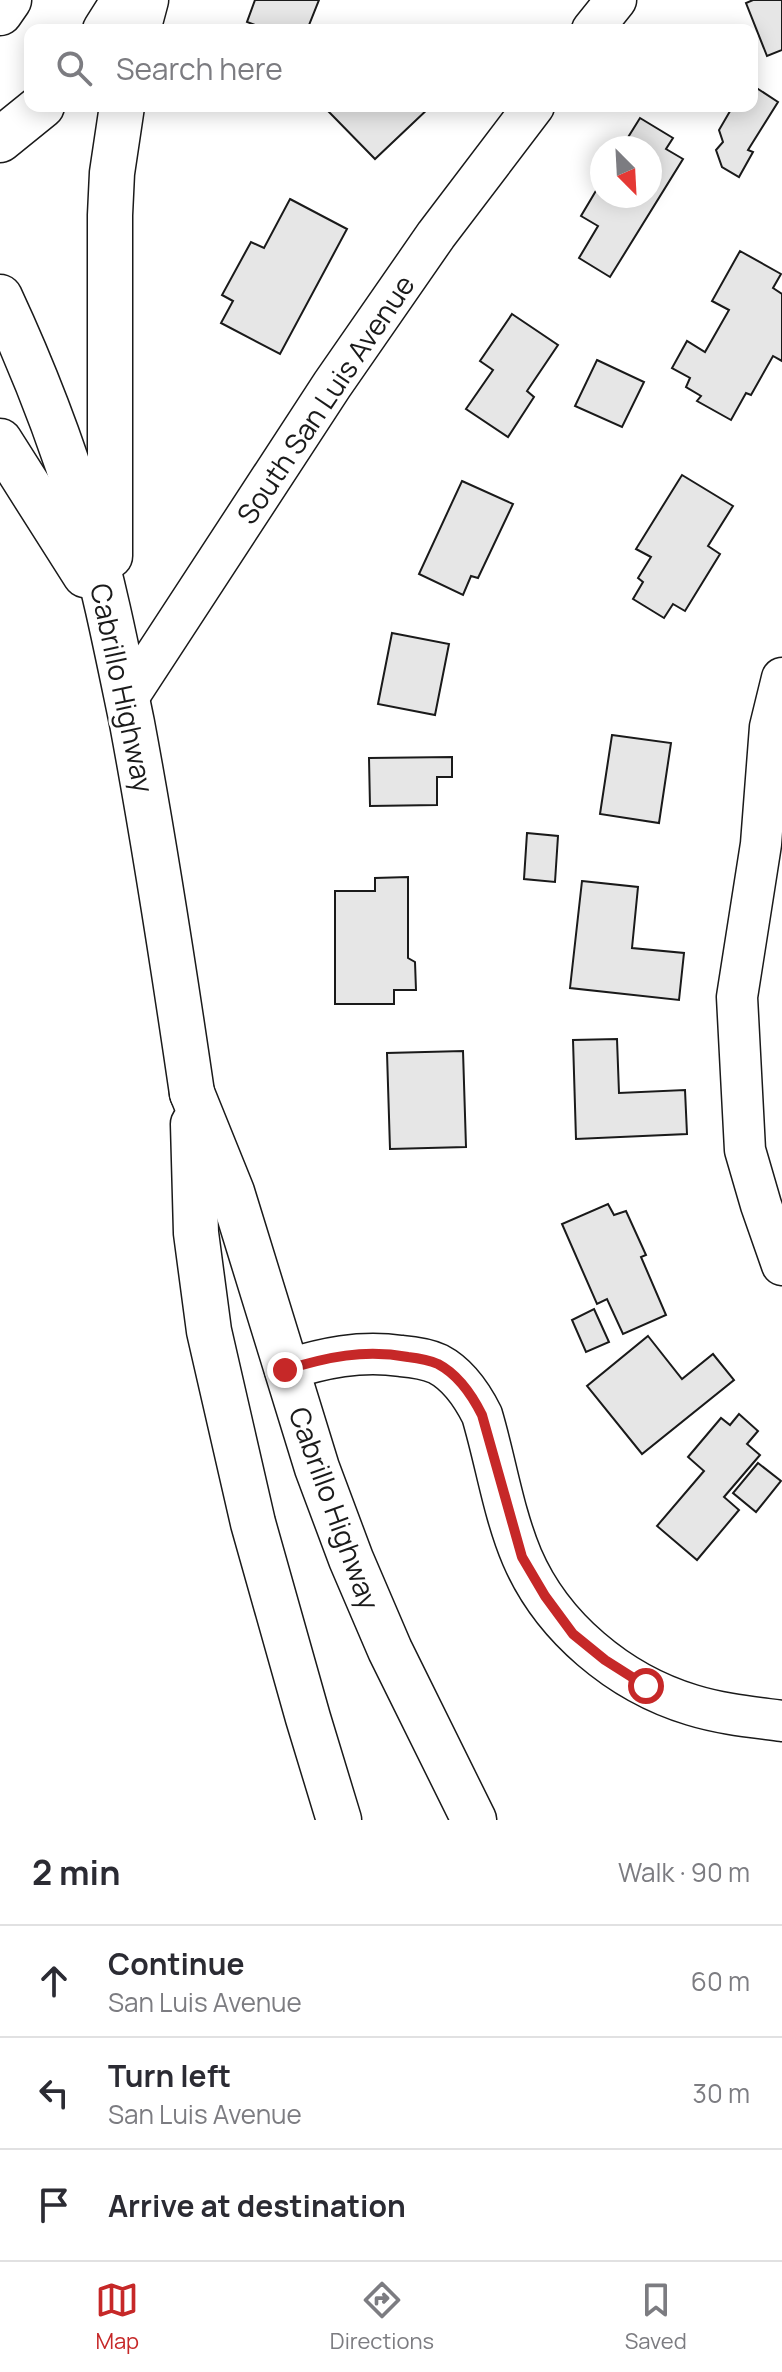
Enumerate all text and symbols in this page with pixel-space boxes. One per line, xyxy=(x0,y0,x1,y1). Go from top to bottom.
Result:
search box xyxy=(24,24,758,112)
icon: search xyxy=(52,46,96,90)
text: Search here xyxy=(116,48,283,89)
north arrow xyxy=(590,136,662,208)
street label: South San Luis Avenue xyxy=(227,267,423,531)
street label: Cabrillo Highway xyxy=(82,580,164,796)
route end xyxy=(267,1352,303,1388)
street label: Cabrillo Highway xyxy=(281,1401,389,1615)
route start xyxy=(628,1668,664,1704)
text: 2 min xyxy=(32,1849,120,1895)
text: Walk · 90 m xyxy=(618,1854,750,1890)
text: Continue xyxy=(108,1943,244,1984)
icon: ahead xyxy=(32,1959,76,2003)
text: 60 m xyxy=(691,1963,750,1999)
text: San Luis Avenue xyxy=(108,1984,302,2020)
text: Turn left xyxy=(108,2055,231,2096)
icon: left xyxy=(32,2071,76,2115)
text: 30 m xyxy=(693,2075,750,2111)
text: San Luis Avenue xyxy=(108,2096,302,2132)
icon: arrive xyxy=(32,2183,76,2227)
text: Arrive at destination xyxy=(108,2185,406,2226)
tab: Map xyxy=(95,2278,139,2356)
tab: Directions xyxy=(330,2278,434,2356)
tab: Saved xyxy=(625,2278,687,2356)

